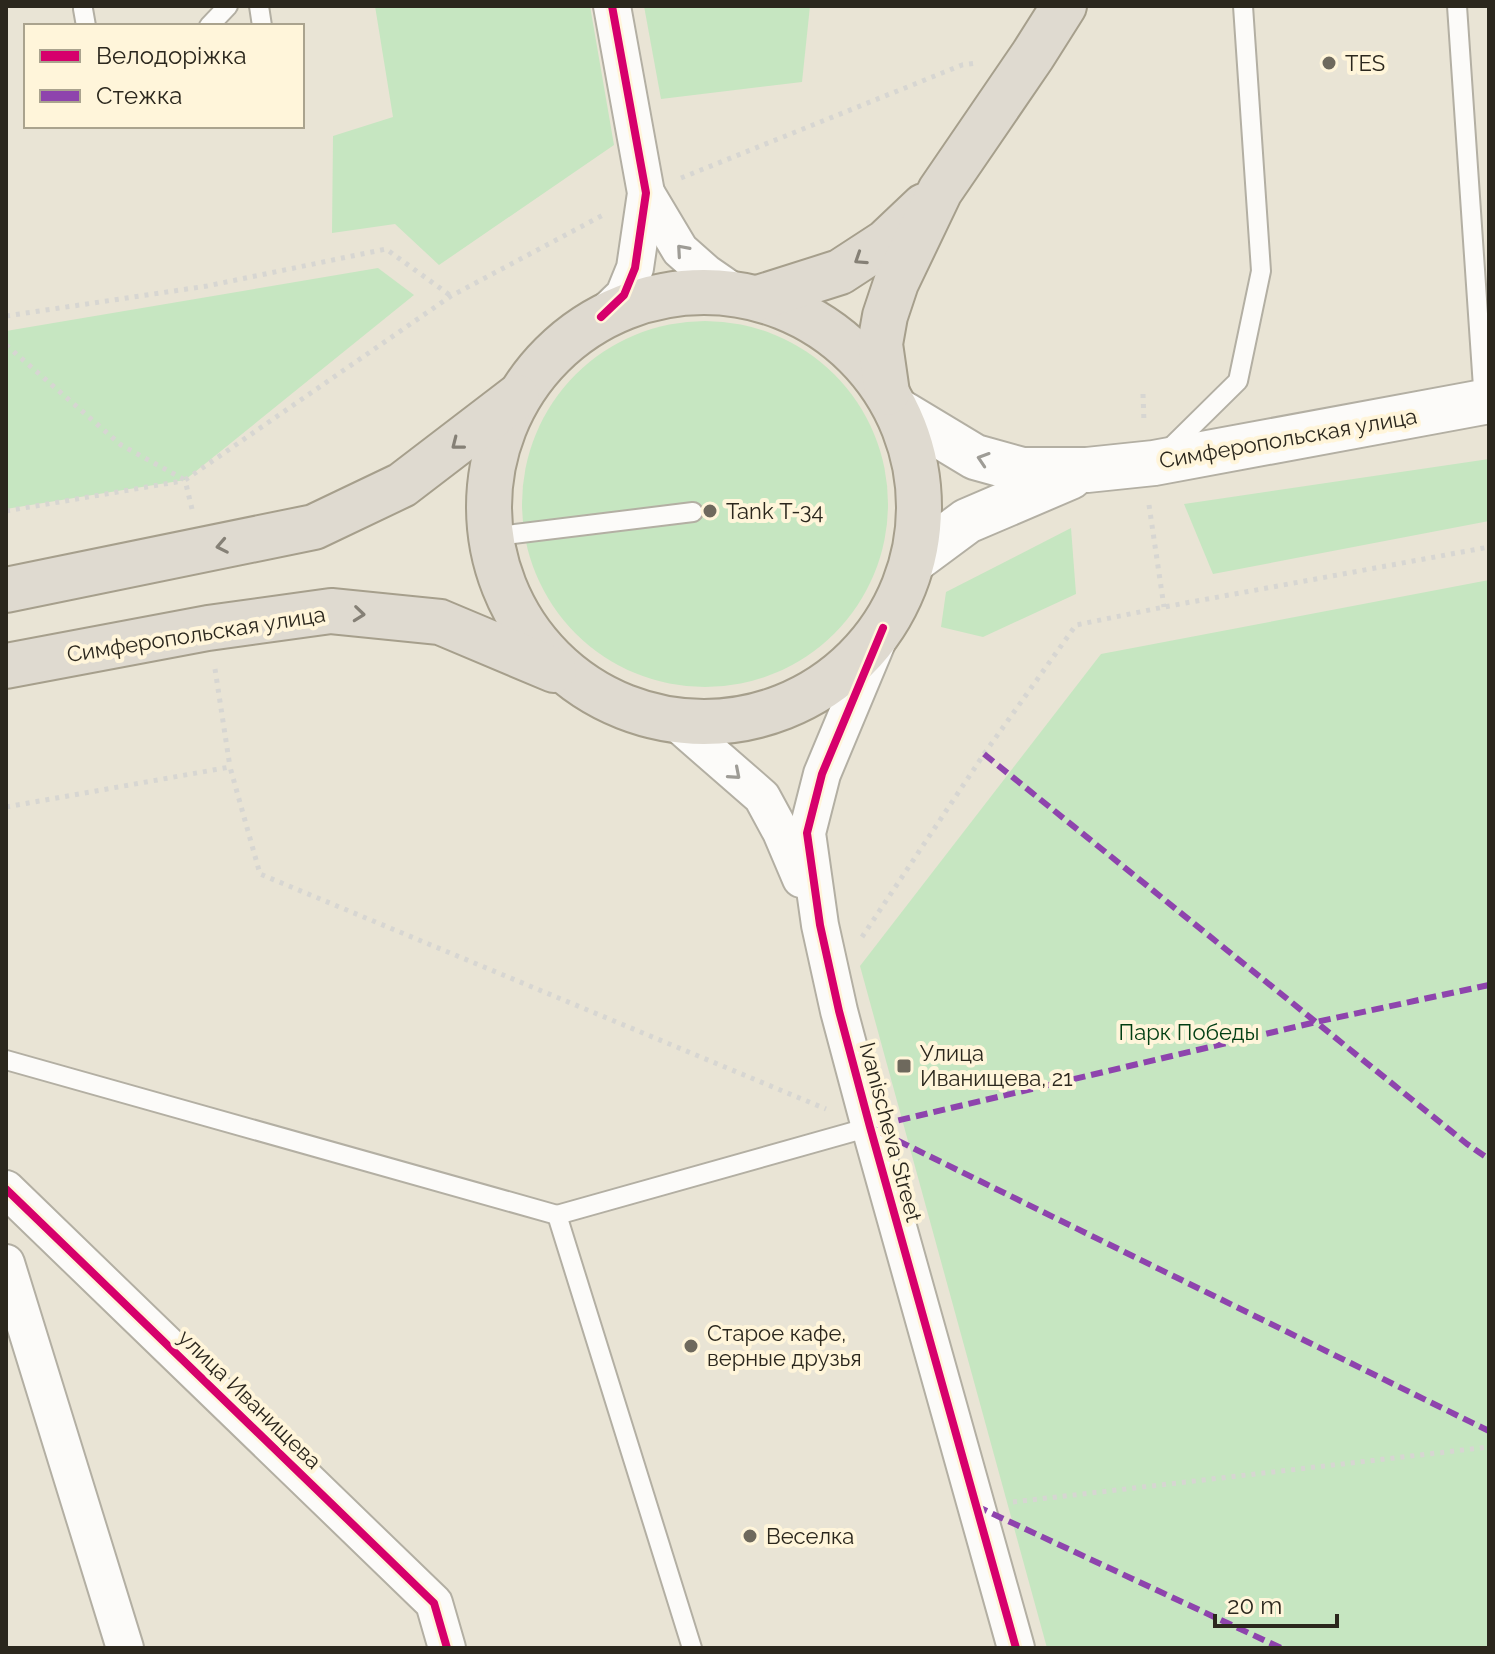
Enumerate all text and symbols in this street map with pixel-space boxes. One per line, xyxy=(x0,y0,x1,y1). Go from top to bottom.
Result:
legend xyxy=(24,24,304,128)
text: Велодоріжка xyxy=(96,41,247,70)
place label: TES xyxy=(1345,50,1385,76)
marker: TES xyxy=(1320,54,1338,72)
text: Стежка xyxy=(96,81,182,110)
one-way arrow xyxy=(678,244,692,259)
one-way arrow xyxy=(854,250,868,265)
street label: Симферопольская улица xyxy=(1157,402,1419,474)
one-way arrow xyxy=(451,434,466,448)
one-way arrow xyxy=(977,452,991,468)
place label: Tank Т-34 xyxy=(726,498,824,524)
marker: Tank Т-34 xyxy=(701,502,719,520)
one-way arrow xyxy=(215,536,229,553)
street label: Симферопольская улица xyxy=(65,601,327,667)
one-way arrow xyxy=(353,605,366,622)
one-way arrow xyxy=(725,764,740,778)
park label: Парк Победы xyxy=(1118,1019,1260,1045)
street label: Ivanischeva Street xyxy=(855,1039,928,1225)
place label: Улица Иванищева, 21 xyxy=(920,1040,1073,1091)
marker: Улица Иванищева, 21 xyxy=(895,1057,913,1075)
place label: Старое кафе, верные друзья xyxy=(707,1320,862,1371)
street label: улица Иванищева xyxy=(173,1324,327,1474)
marker: Старое кафе, верные друзья xyxy=(682,1337,700,1355)
place label: Веселка xyxy=(766,1523,854,1549)
marker: Веселка xyxy=(741,1527,759,1545)
scale bar xyxy=(1215,1578,1337,1628)
text: 20 m xyxy=(1227,1591,1282,1620)

